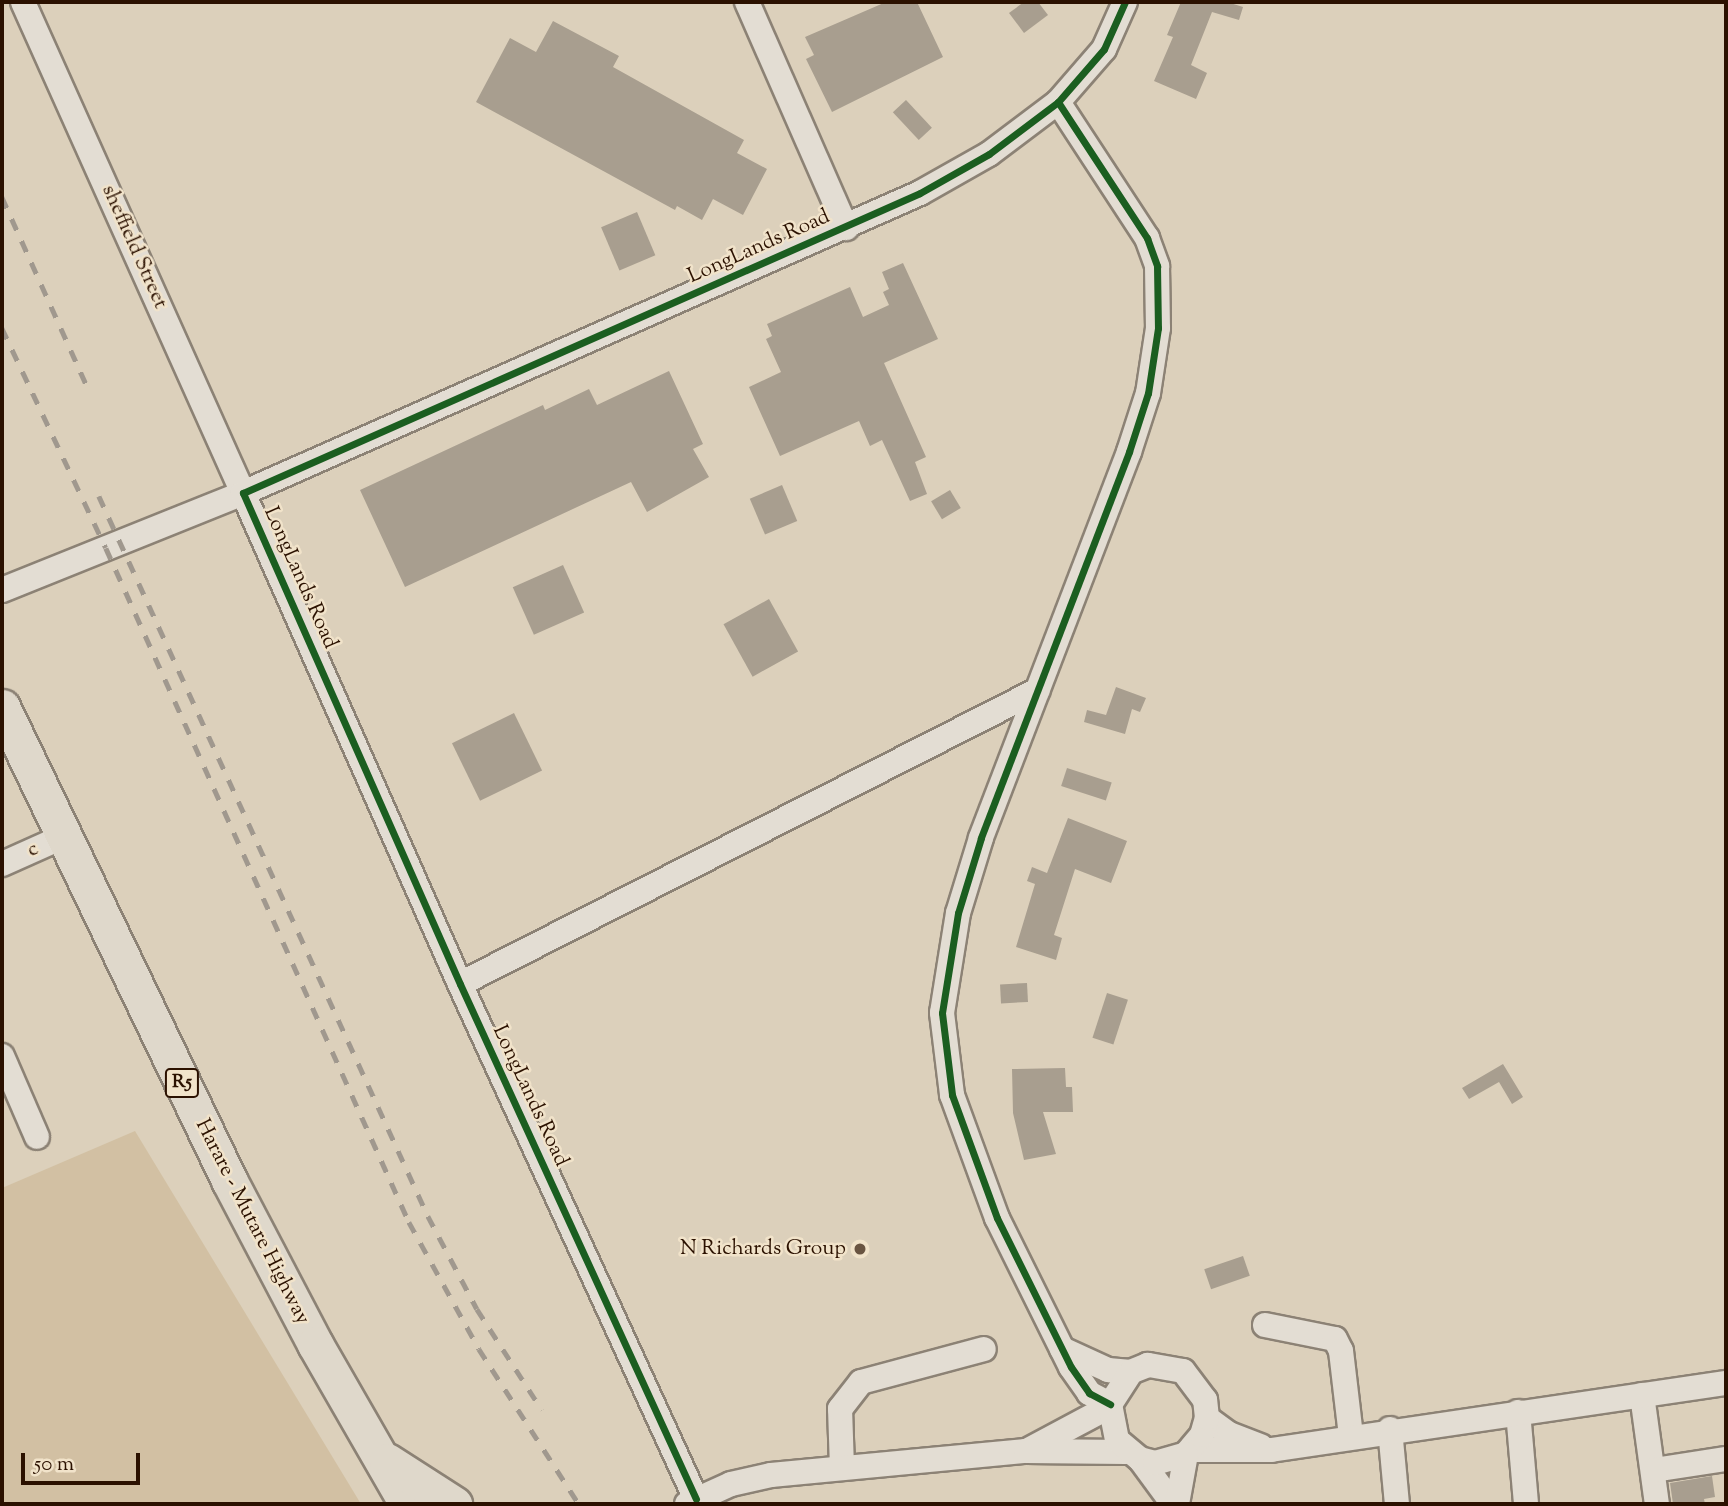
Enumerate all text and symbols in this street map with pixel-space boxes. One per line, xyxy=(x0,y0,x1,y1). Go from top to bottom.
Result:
street label: sheffield Street xyxy=(95,181,173,313)
street label: LongLands Road xyxy=(684,204,834,290)
street label: LongLands Road xyxy=(257,503,343,653)
street label: c xyxy=(24,837,42,863)
street label: LongLands Road xyxy=(486,1021,574,1171)
road number: R5 xyxy=(164,1068,200,1098)
street label: Harare - Mutare Highway xyxy=(189,1115,315,1329)
place label: N Richards Group xyxy=(680,1236,846,1262)
marker: N Richards Group xyxy=(852,1241,868,1257)
scale bar xyxy=(24,1440,144,1484)
text: 50 m xyxy=(34,1450,74,1480)

